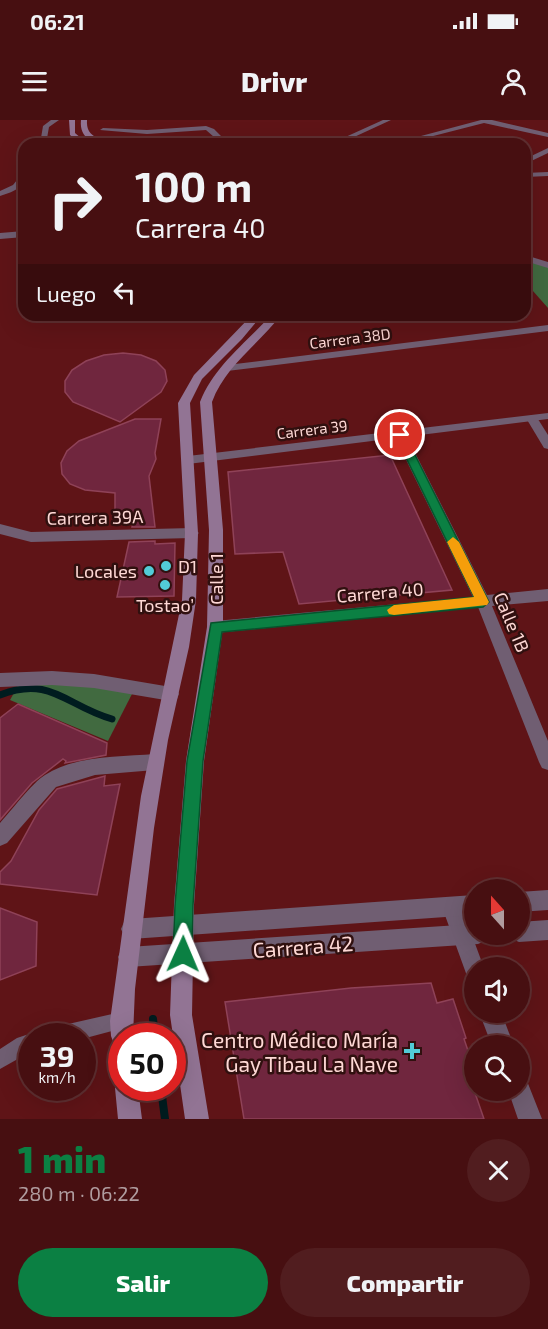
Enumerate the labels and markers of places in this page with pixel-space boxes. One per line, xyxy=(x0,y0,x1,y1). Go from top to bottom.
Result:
pin xyxy=(374,409,425,460)
place label: D1 xyxy=(178,555,197,577)
marker: D1 xyxy=(159,559,173,573)
place label: Locales xyxy=(75,560,137,582)
marker: Locales xyxy=(142,564,156,578)
marker: Tostao’ xyxy=(158,578,172,592)
place label: Tostao’ xyxy=(136,594,194,616)
place label: Centro Médico María Gay Tibau La Nave xyxy=(201,1027,398,1076)
marker: Centro Médico María Gay Tibau La Nave xyxy=(403,1042,421,1060)

